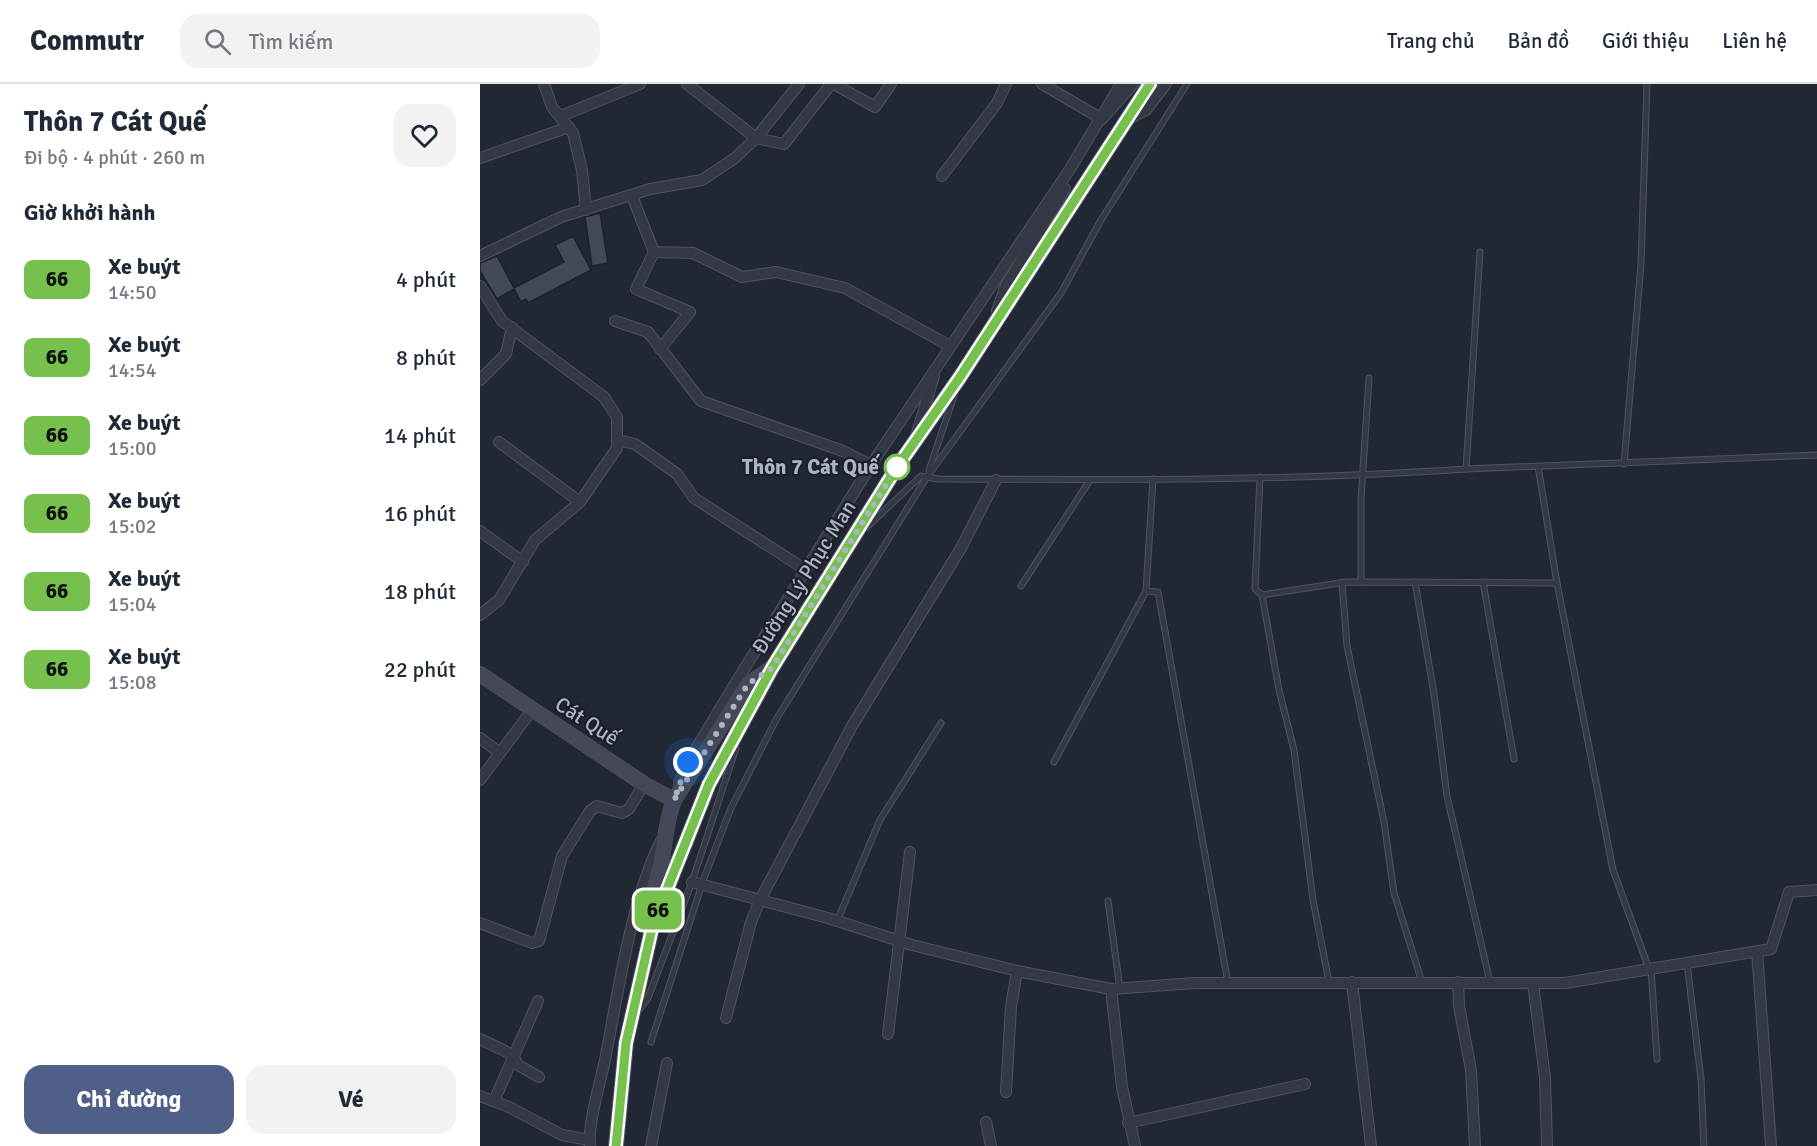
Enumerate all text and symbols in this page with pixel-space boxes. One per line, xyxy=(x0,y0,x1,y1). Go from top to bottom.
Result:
search box xyxy=(180,14,600,68)
text: Commutr xyxy=(30,24,144,58)
icon: search xyxy=(201,25,234,58)
text: Tìm kiếm xyxy=(249,28,333,55)
text: Trang chủ xyxy=(1387,28,1475,54)
text: Bản đồ xyxy=(1508,28,1569,54)
text: Giới thiệu xyxy=(1602,28,1689,54)
text: Liên hệ xyxy=(1722,28,1787,54)
button: heart xyxy=(393,104,456,167)
text: Thôn 7 Cát Quế xyxy=(24,105,207,139)
text: Đi bộ · 4 phút · 260 m xyxy=(24,145,205,170)
text: Giờ khởi hành xyxy=(24,199,156,226)
text: Xe buýt xyxy=(108,253,181,280)
text: 66 xyxy=(46,266,68,292)
text: 4 phút xyxy=(396,266,456,293)
text: 14:50 xyxy=(108,280,157,305)
text: Xe buýt xyxy=(108,331,181,358)
text: 66 xyxy=(46,344,68,370)
text: 8 phút xyxy=(396,344,456,371)
text: 14:54 xyxy=(108,358,157,383)
text: Xe buýt xyxy=(108,409,181,436)
text: 66 xyxy=(46,422,68,448)
text: 14 phút xyxy=(384,422,456,449)
text: 15:00 xyxy=(108,436,157,461)
place label: Thôn 7 Cát Quế xyxy=(742,453,881,480)
marker: Thôn 7 Cát Quế xyxy=(884,454,910,480)
text: Xe buýt xyxy=(108,487,181,514)
street label: Đường Lý Phục Man xyxy=(746,495,862,659)
text: 66 xyxy=(46,500,68,526)
text: 16 phút xyxy=(384,500,456,527)
text: 15:02 xyxy=(108,514,157,539)
text: Xe buýt xyxy=(108,565,181,592)
text: 66 xyxy=(46,578,68,604)
text: 18 phút xyxy=(384,578,456,605)
text: 15:04 xyxy=(108,592,157,617)
text: Xe buýt xyxy=(108,643,181,670)
text: 66 xyxy=(46,656,68,682)
text: 22 phút xyxy=(384,656,456,683)
text: 15:08 xyxy=(108,670,157,695)
street label: Cát Quế xyxy=(550,691,624,751)
your location xyxy=(673,747,703,777)
line badge: 66 xyxy=(631,890,685,930)
text: 66 xyxy=(647,897,669,923)
button: Chỉ đường xyxy=(24,1065,234,1134)
button: Vé xyxy=(246,1065,456,1134)

